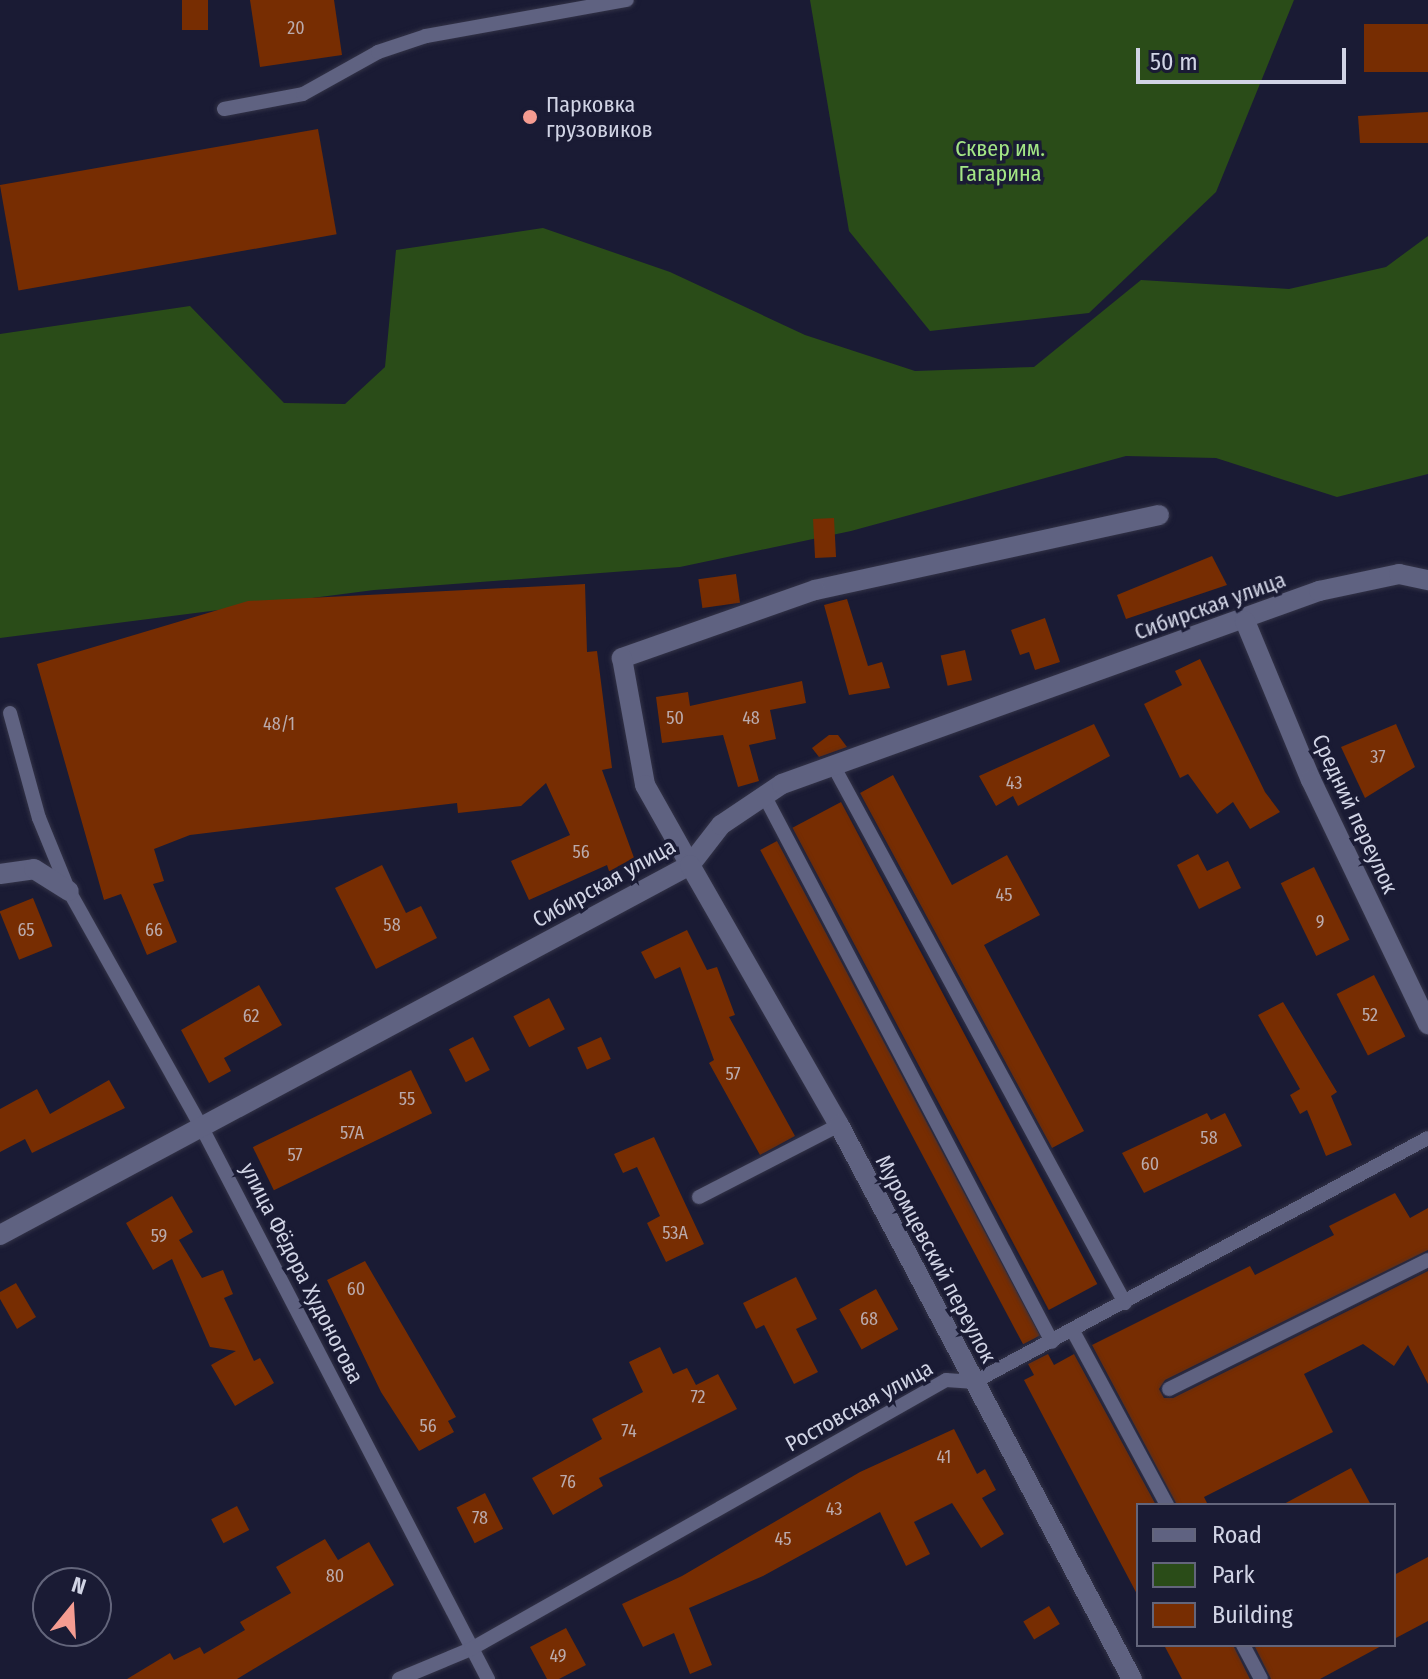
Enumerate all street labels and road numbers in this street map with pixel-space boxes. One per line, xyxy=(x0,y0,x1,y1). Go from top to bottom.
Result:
street label: Сибирская улица xyxy=(1131,566,1289,646)
street label: Средний переулок xyxy=(1306,730,1404,898)
street label: Сибирская улица xyxy=(528,833,680,933)
street label: Муромцевский переулок xyxy=(870,1151,1002,1367)
street label: улица Фёдора Худоногова xyxy=(235,1158,369,1388)
street label: Ростовская улица xyxy=(781,1355,937,1457)

